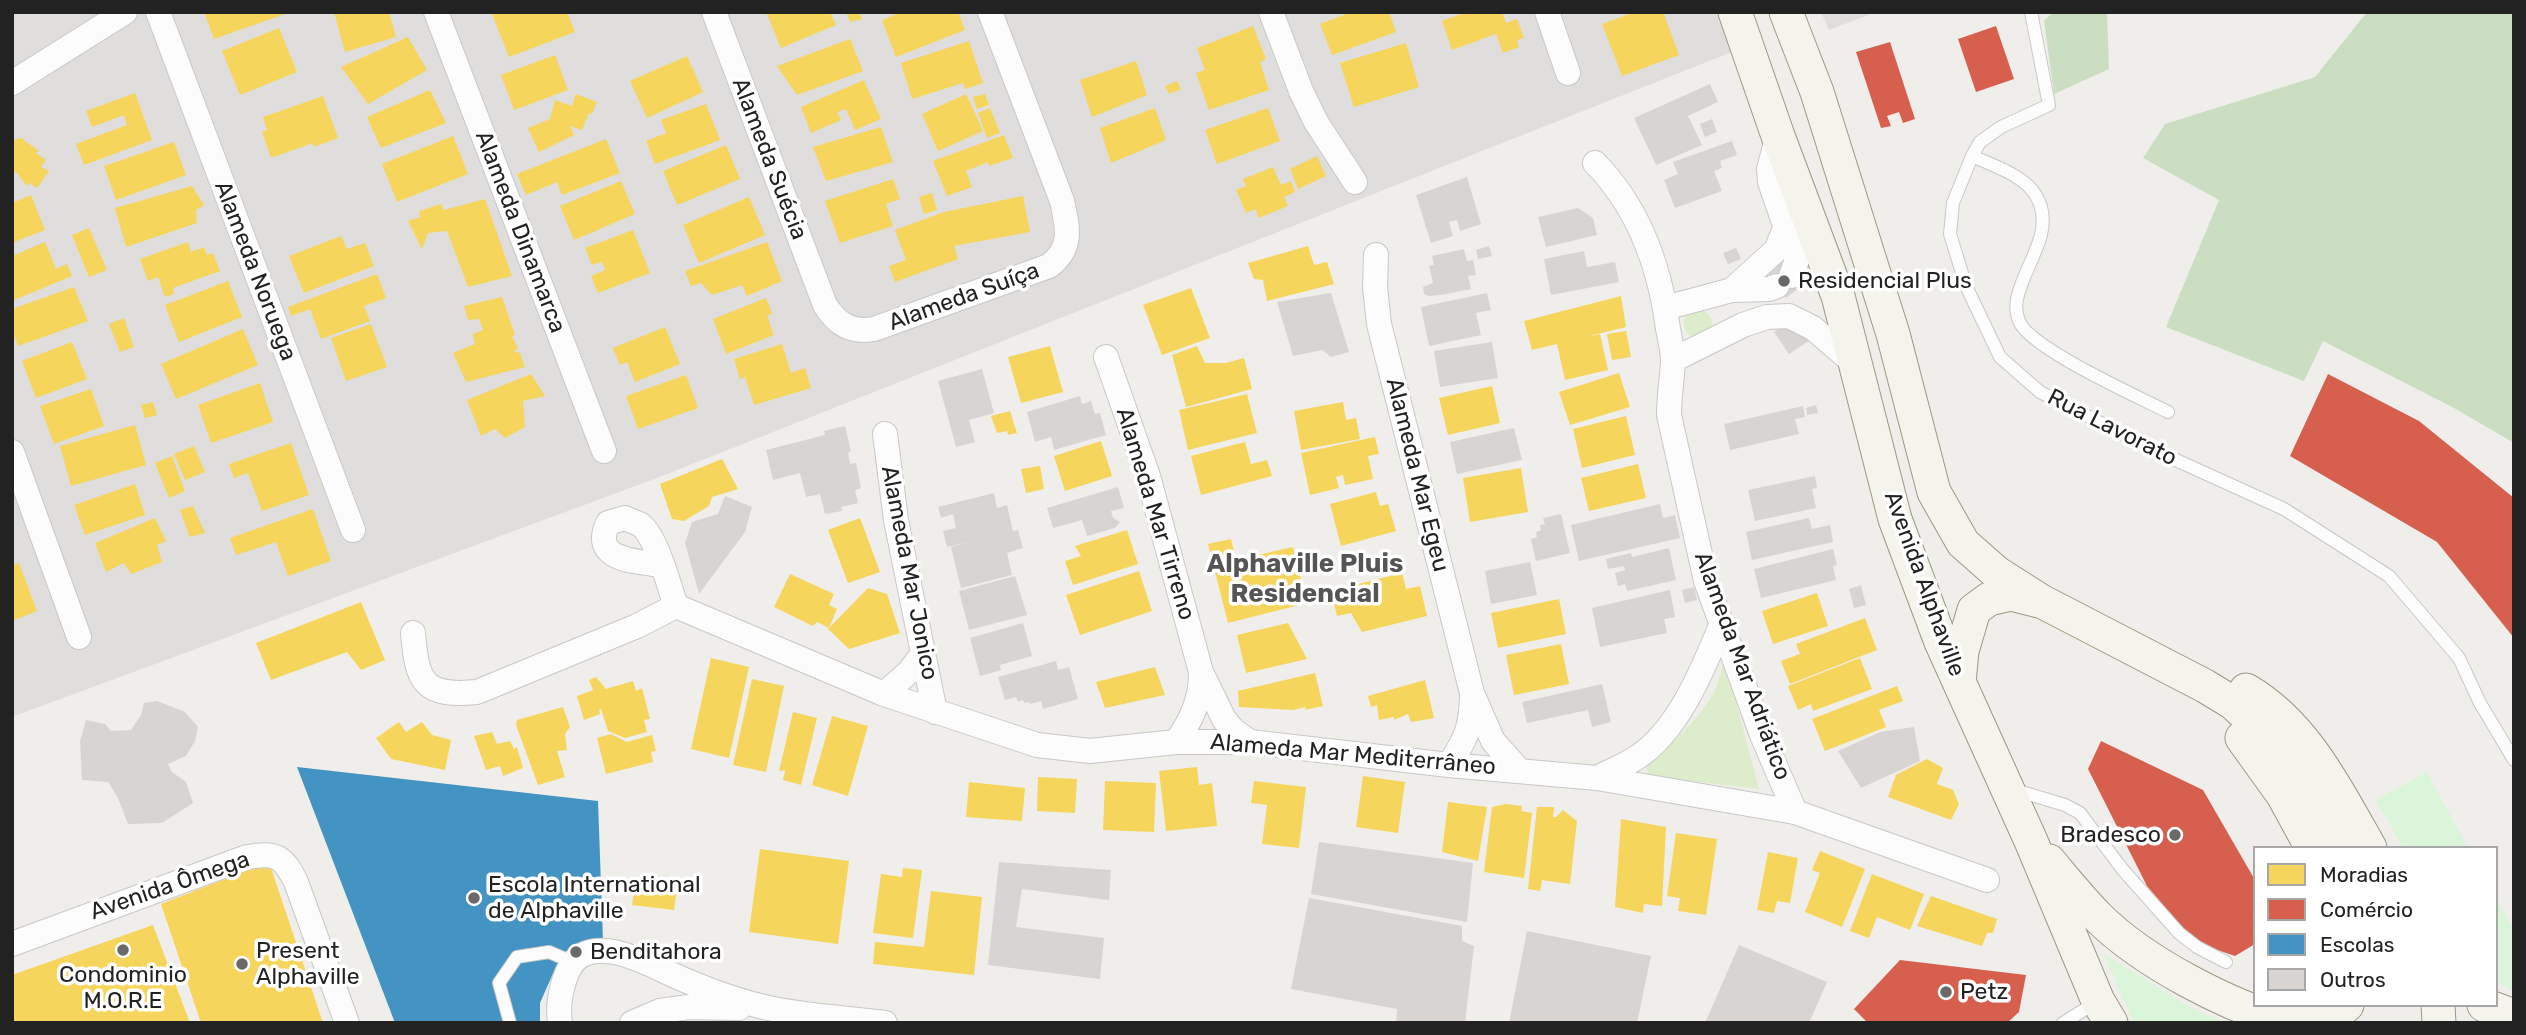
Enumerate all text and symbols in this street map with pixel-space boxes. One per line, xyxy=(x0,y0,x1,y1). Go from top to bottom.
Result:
street label: Alameda Suécia xyxy=(725,74,813,244)
street label: Alameda Dinamarca xyxy=(469,127,571,337)
street label: Alameda Noruega xyxy=(208,177,302,365)
street label: Alameda Suíça xyxy=(885,257,1043,337)
place label: Residencial Plus xyxy=(1798,267,1972,295)
marker: Residencial Plus xyxy=(1776,273,1792,289)
street label: Alameda Mar Egeu xyxy=(1380,375,1454,575)
street label: Rua Lavorato xyxy=(2043,384,2181,472)
street label: Alameda Mar Tirreno xyxy=(1110,405,1200,623)
street label: Alameda Mar Jonico xyxy=(875,464,943,682)
street label: Avenida Alphaville xyxy=(1878,488,1970,680)
district label: Alphaville Pluis Residencial xyxy=(1207,548,1403,610)
street label: Alameda Mar Adriático xyxy=(1688,548,1796,784)
street label: Alameda Mar Mediterrâneo xyxy=(1209,729,1497,781)
place label: Bradesco xyxy=(2060,821,2161,849)
marker: Bradesco xyxy=(2167,827,2183,843)
street label: Avenida Ômega xyxy=(87,846,253,926)
legend xyxy=(2253,846,2498,1007)
text: Moradias xyxy=(2320,862,2408,887)
place label: Escola International de Alphaville xyxy=(488,871,701,925)
marker: Escola International de Alphaville xyxy=(466,890,482,906)
text: Comércio xyxy=(2320,897,2413,922)
text: Escolas xyxy=(2320,932,2395,957)
place label: Present Alphaville xyxy=(256,937,360,991)
place label: Benditahora xyxy=(590,938,722,966)
marker: Condominio M.O.R.E xyxy=(115,942,131,958)
marker: Benditahora xyxy=(568,944,584,960)
marker: Present Alphaville xyxy=(234,956,250,972)
place label: Condominio M.O.R.E xyxy=(59,961,187,1015)
text: Outros xyxy=(2320,967,2386,992)
place label: Petz xyxy=(1960,978,2008,1006)
marker: Petz xyxy=(1938,984,1954,1000)

